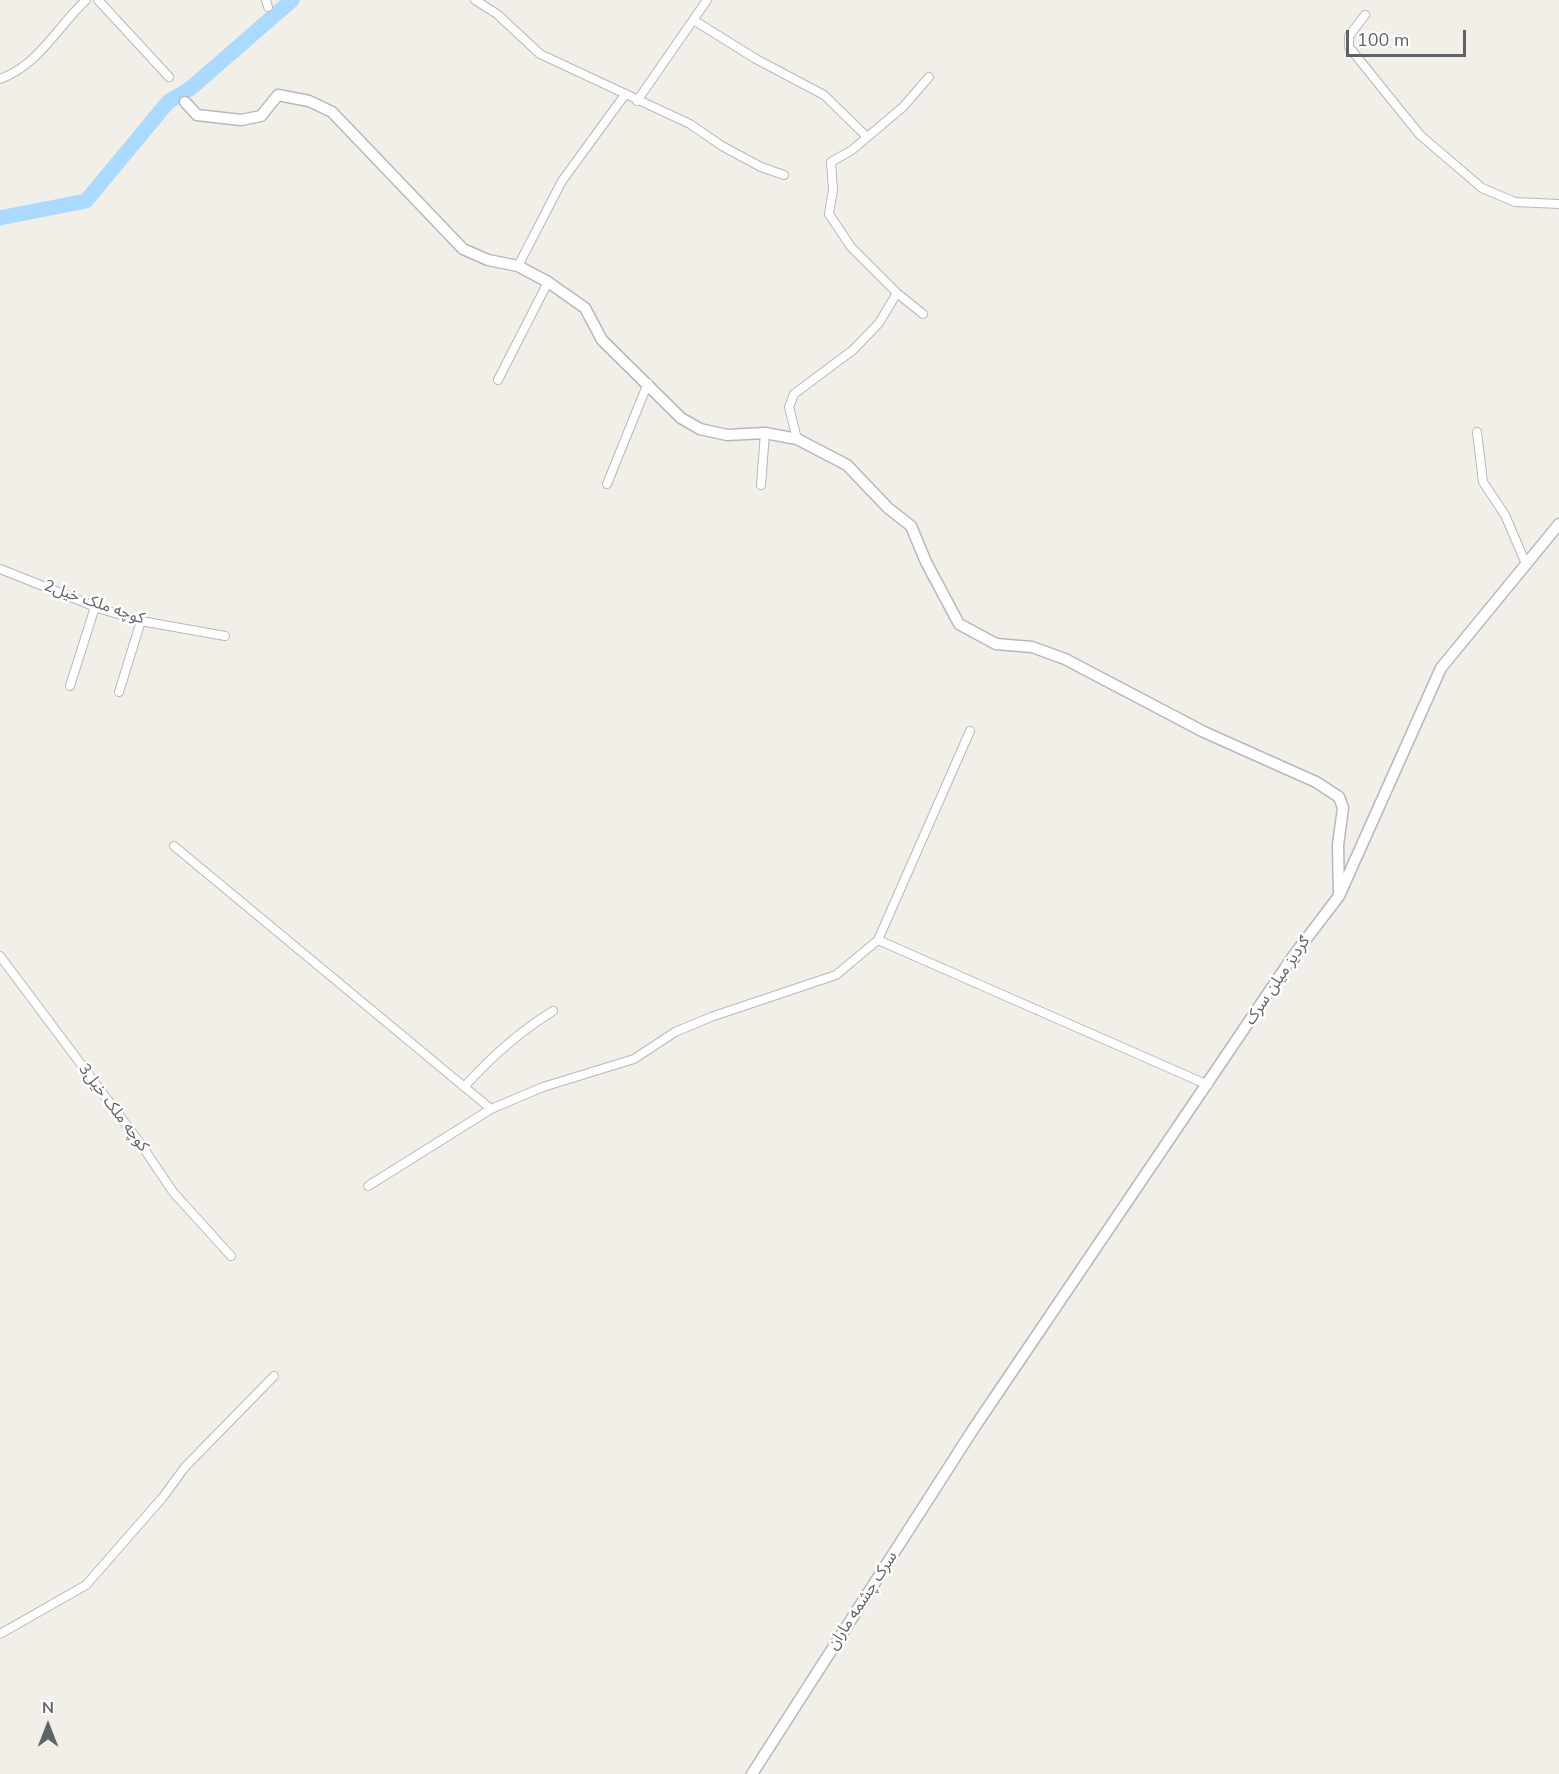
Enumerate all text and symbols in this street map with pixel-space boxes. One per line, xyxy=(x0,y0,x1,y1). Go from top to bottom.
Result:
scale bar xyxy=(1349,18,1469,56)
text: 100 m xyxy=(1357,28,1409,52)
street label: کوچه ملک خیل2 xyxy=(41,577,147,629)
street label: ګردیز میلن سرک xyxy=(1241,933,1315,1029)
street label: کوچه ملک خیل3 xyxy=(74,1060,152,1156)
street label: سرک چشمه ماران xyxy=(824,1548,902,1654)
north arrow xyxy=(18,1696,78,1756)
text: N xyxy=(42,1697,54,1719)

